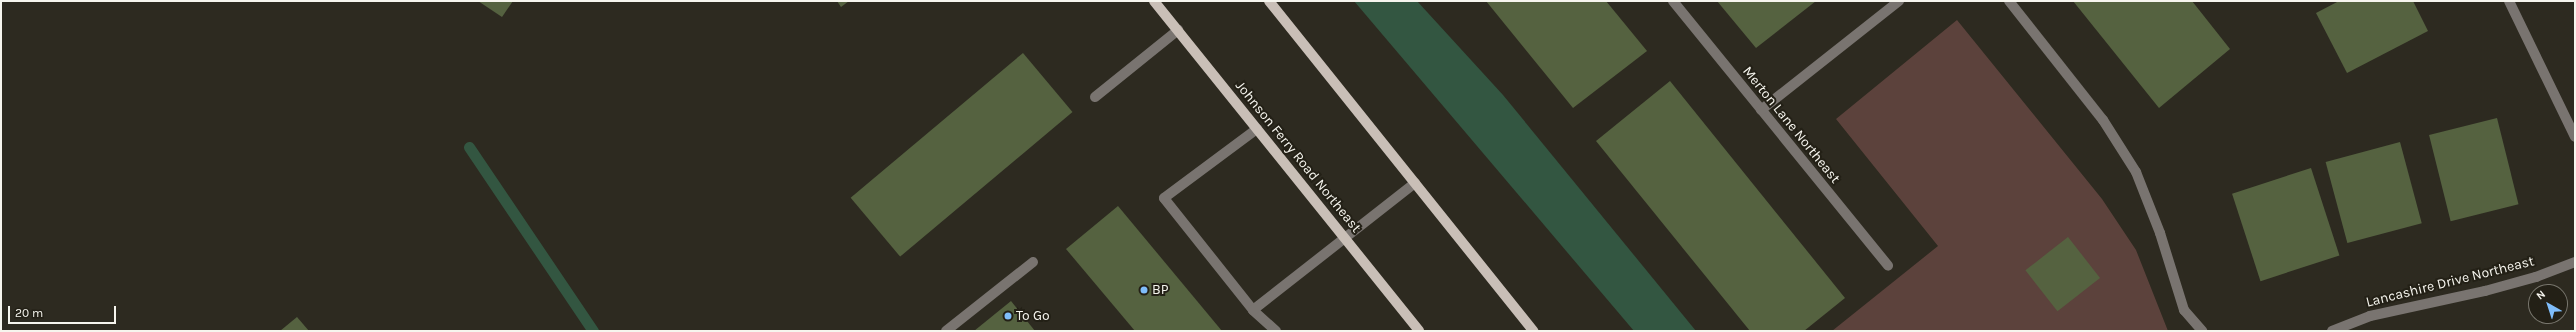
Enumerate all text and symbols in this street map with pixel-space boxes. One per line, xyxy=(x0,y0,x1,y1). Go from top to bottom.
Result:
street label: Merton Lane Northeast xyxy=(1739,63,1843,187)
street label: Johnson Ferry Road Northeast xyxy=(1232,78,1364,236)
street label: Lancashire Drive Northeast xyxy=(2364,253,2536,311)
place label: BP xyxy=(1152,282,1168,298)
north arrow xyxy=(2528,284,2568,324)
marker: BP xyxy=(1139,285,1149,295)
text: N xyxy=(2534,288,2548,303)
scale bar xyxy=(10,298,118,324)
text: 20 m xyxy=(15,306,43,320)
place label: To Go xyxy=(1016,308,1050,324)
marker: To Go xyxy=(1003,311,1013,321)

